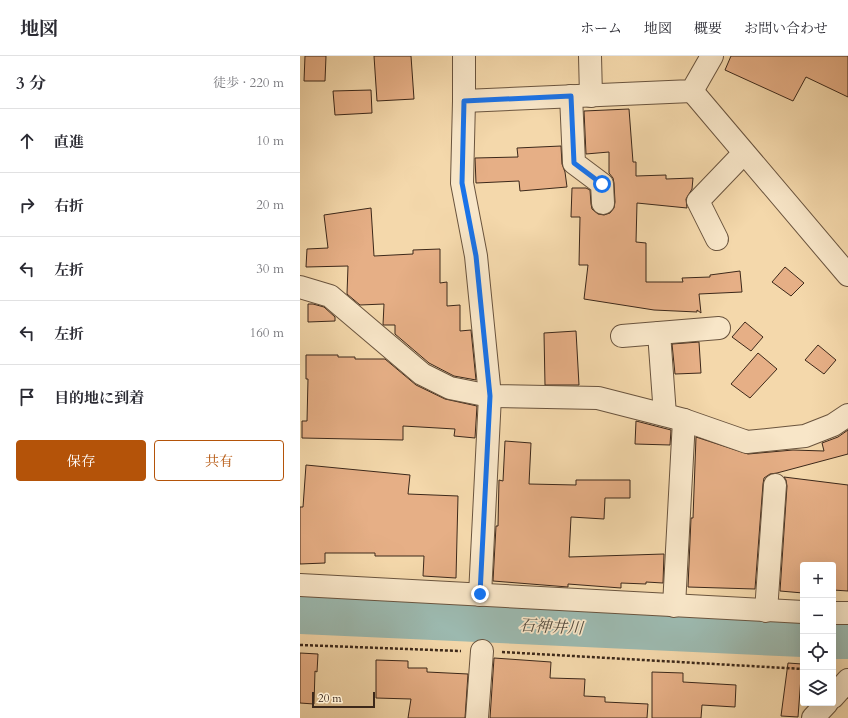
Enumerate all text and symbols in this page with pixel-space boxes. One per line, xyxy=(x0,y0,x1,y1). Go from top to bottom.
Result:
text: 地図 xyxy=(20,16,58,42)
text: ホーム xyxy=(580,19,622,38)
text: 地図 xyxy=(644,19,672,38)
text: 概要 xyxy=(694,19,722,38)
text: お問い合わせ xyxy=(744,19,828,38)
text: 3 分 xyxy=(16,72,46,95)
text: 徒歩 · 220 m xyxy=(213,74,284,92)
icon: ahead xyxy=(16,130,38,152)
text: 直進 xyxy=(54,132,84,152)
text: 10 m xyxy=(256,132,284,150)
route start xyxy=(593,175,611,193)
icon: right xyxy=(16,194,38,216)
text: 右折 xyxy=(54,196,84,216)
text: 20 m xyxy=(256,196,284,214)
icon: left xyxy=(16,258,38,280)
text: 左折 xyxy=(54,260,84,280)
text: 30 m xyxy=(256,260,284,278)
icon: left xyxy=(16,322,38,344)
text: 左折 xyxy=(54,324,84,344)
text: 160 m xyxy=(250,324,284,342)
icon: arrive xyxy=(16,386,38,408)
text: 目的地に到着 xyxy=(54,388,144,408)
button: 保存 xyxy=(16,440,146,481)
button: 共有 xyxy=(154,440,284,481)
map controls xyxy=(800,562,836,706)
button: + xyxy=(800,562,836,598)
route end xyxy=(471,585,489,603)
button: − xyxy=(800,598,836,634)
water label: 石神井川 xyxy=(518,614,586,640)
button: locate xyxy=(800,634,836,670)
button: layers xyxy=(800,670,836,706)
scale bar xyxy=(312,690,375,709)
text: 20 m xyxy=(318,691,342,706)

